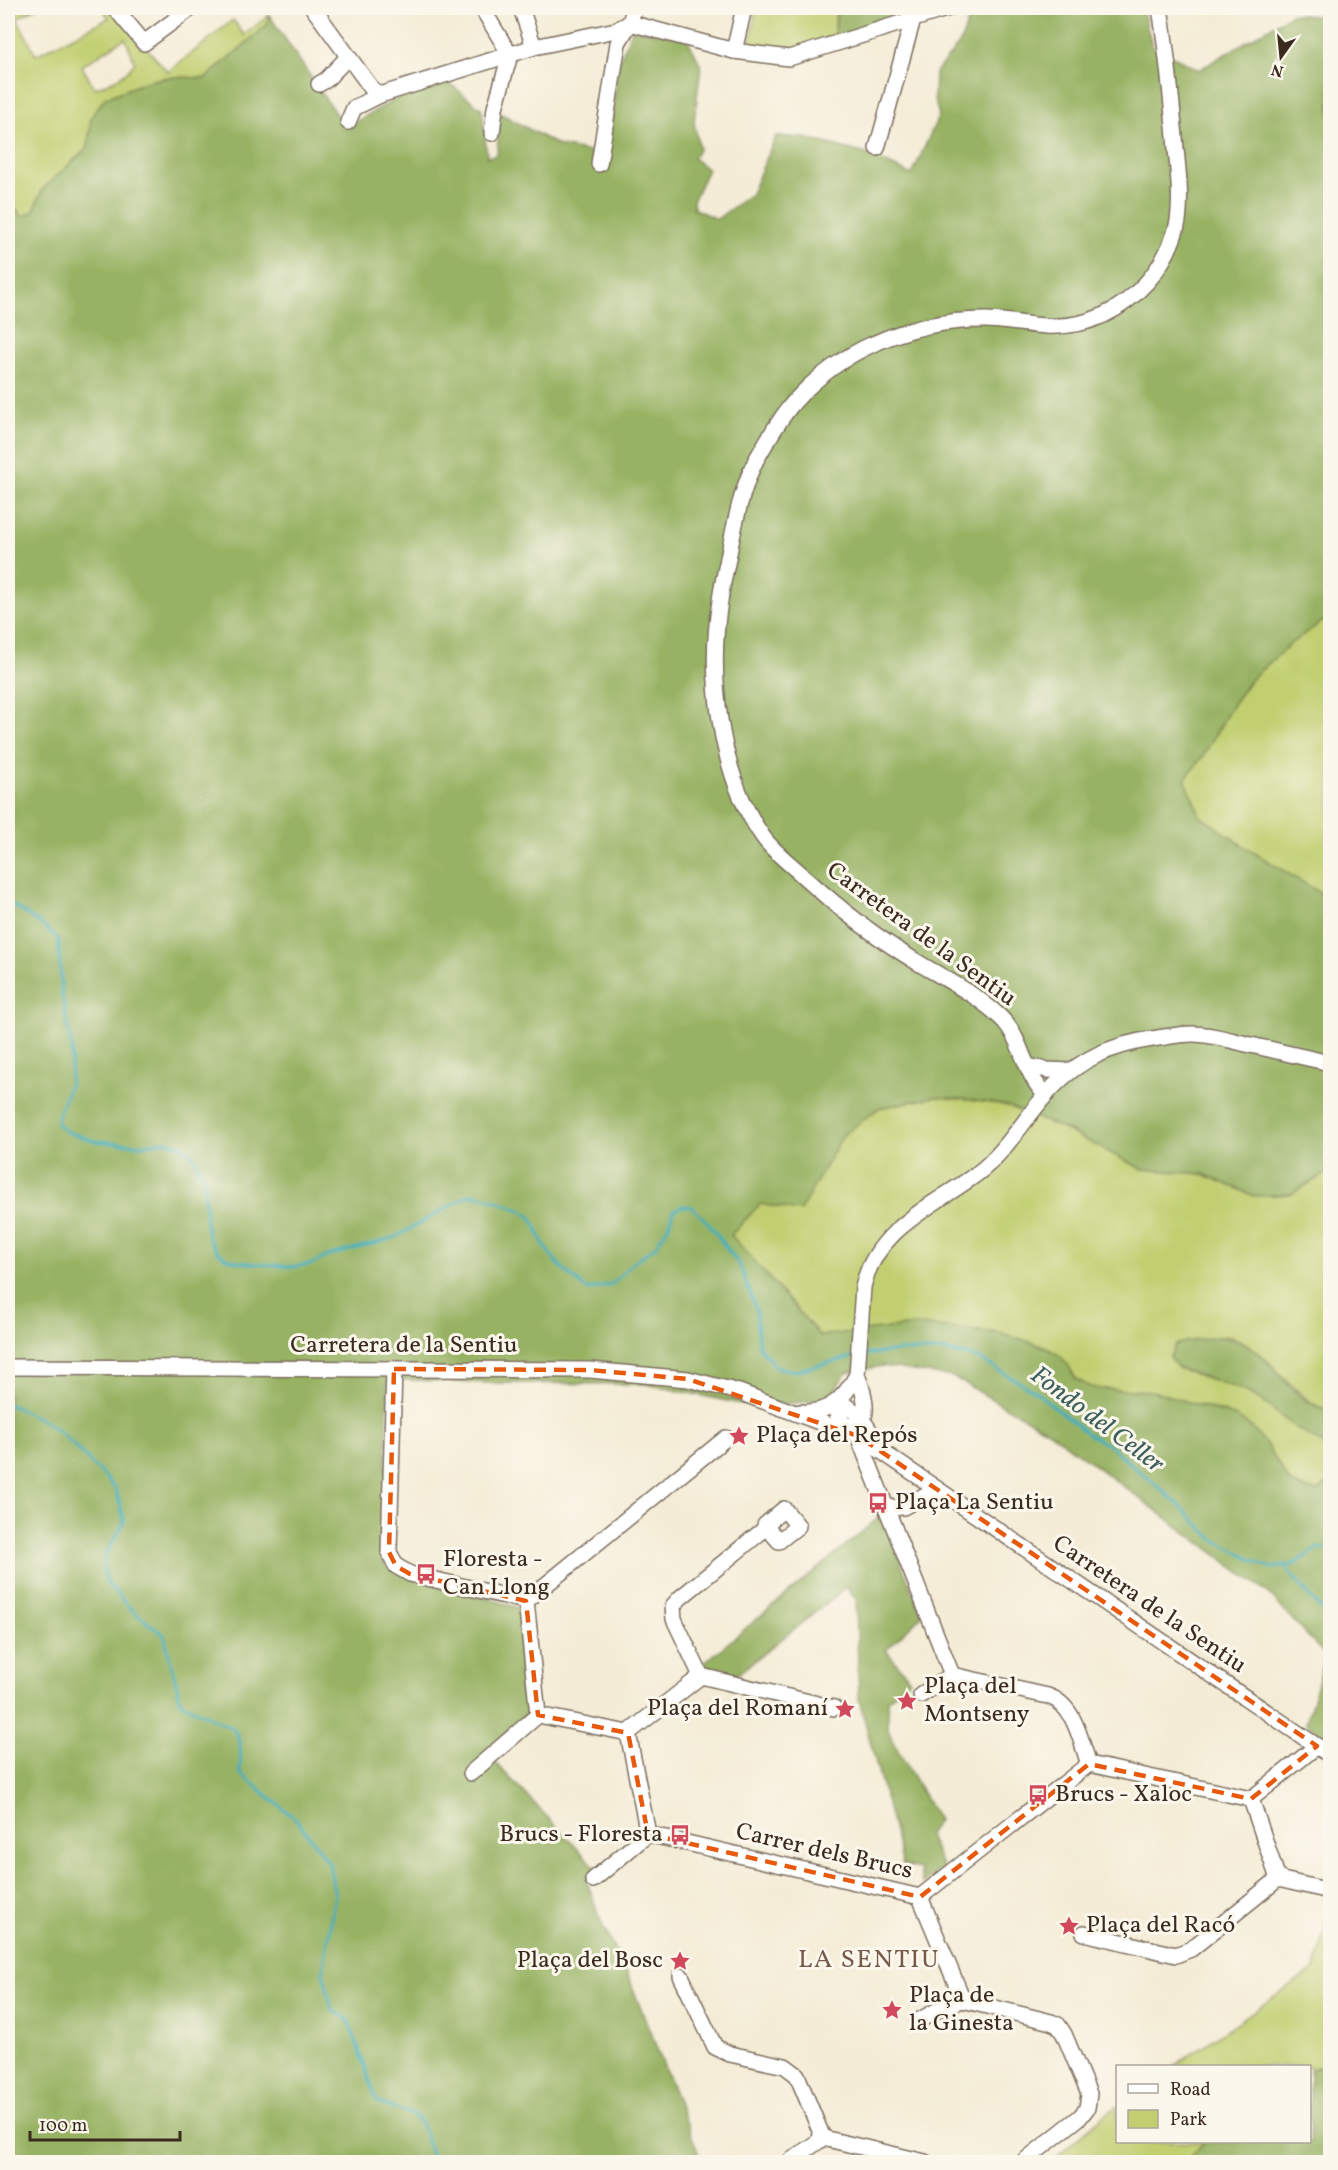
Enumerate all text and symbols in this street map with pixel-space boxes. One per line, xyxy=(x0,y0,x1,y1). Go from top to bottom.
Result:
north arrow xyxy=(1251,27,1311,87)
text: N xyxy=(1269,57,1286,82)
street label: Carretera de la Sentiu xyxy=(819,854,1023,1016)
street label: Carretera de la Sentiu xyxy=(290,1329,518,1363)
water label: Fondo del Celler xyxy=(1023,1358,1172,1482)
place label: Plaça del Repós xyxy=(756,1419,918,1453)
place icon: Plaça del Repós xyxy=(727,1424,751,1448)
place label: Plaça La Sentiu xyxy=(895,1486,1054,1520)
bus stop icon: Plaça La Sentiu xyxy=(866,1491,890,1515)
street label: Carretera de la Sentiu xyxy=(1045,1527,1253,1683)
place label: Floresta - Can Llong xyxy=(443,1543,550,1605)
bus stop icon: Floresta - Can Llong xyxy=(414,1562,438,1586)
place label: Plaça del Montseny xyxy=(924,1670,1029,1732)
place icon: Plaça del Montseny xyxy=(895,1689,919,1713)
place label: Plaça del Romaní xyxy=(647,1692,828,1726)
place icon: Plaça del Romaní xyxy=(833,1697,857,1721)
place label: Brucs - Xaloc xyxy=(1055,1778,1192,1812)
bus stop icon: Brucs - Xaloc xyxy=(1026,1783,1050,1807)
street label: Carrer dels Brucs xyxy=(732,1815,916,1889)
place label: Brucs - Floresta xyxy=(499,1818,663,1852)
bus stop icon: Brucs - Floresta xyxy=(668,1823,692,1847)
place label: Plaça del Racó xyxy=(1086,1909,1235,1943)
place icon: Plaça del Racó xyxy=(1057,1914,1081,1938)
district label: LA SENTIU xyxy=(798,1942,940,1978)
place label: Plaça del Bosc xyxy=(517,1944,663,1978)
place icon: Plaça del Bosc xyxy=(668,1949,692,1973)
place label: Plaça de la Ginesta xyxy=(909,1979,1014,2041)
place icon: Plaça de la Ginesta xyxy=(880,1998,904,2022)
legend xyxy=(1116,2065,1311,2143)
text: Road xyxy=(1170,2078,1211,2103)
scale bar xyxy=(30,2104,180,2142)
text: Park xyxy=(1170,2108,1207,2133)
text: 100 m xyxy=(39,2114,88,2139)

